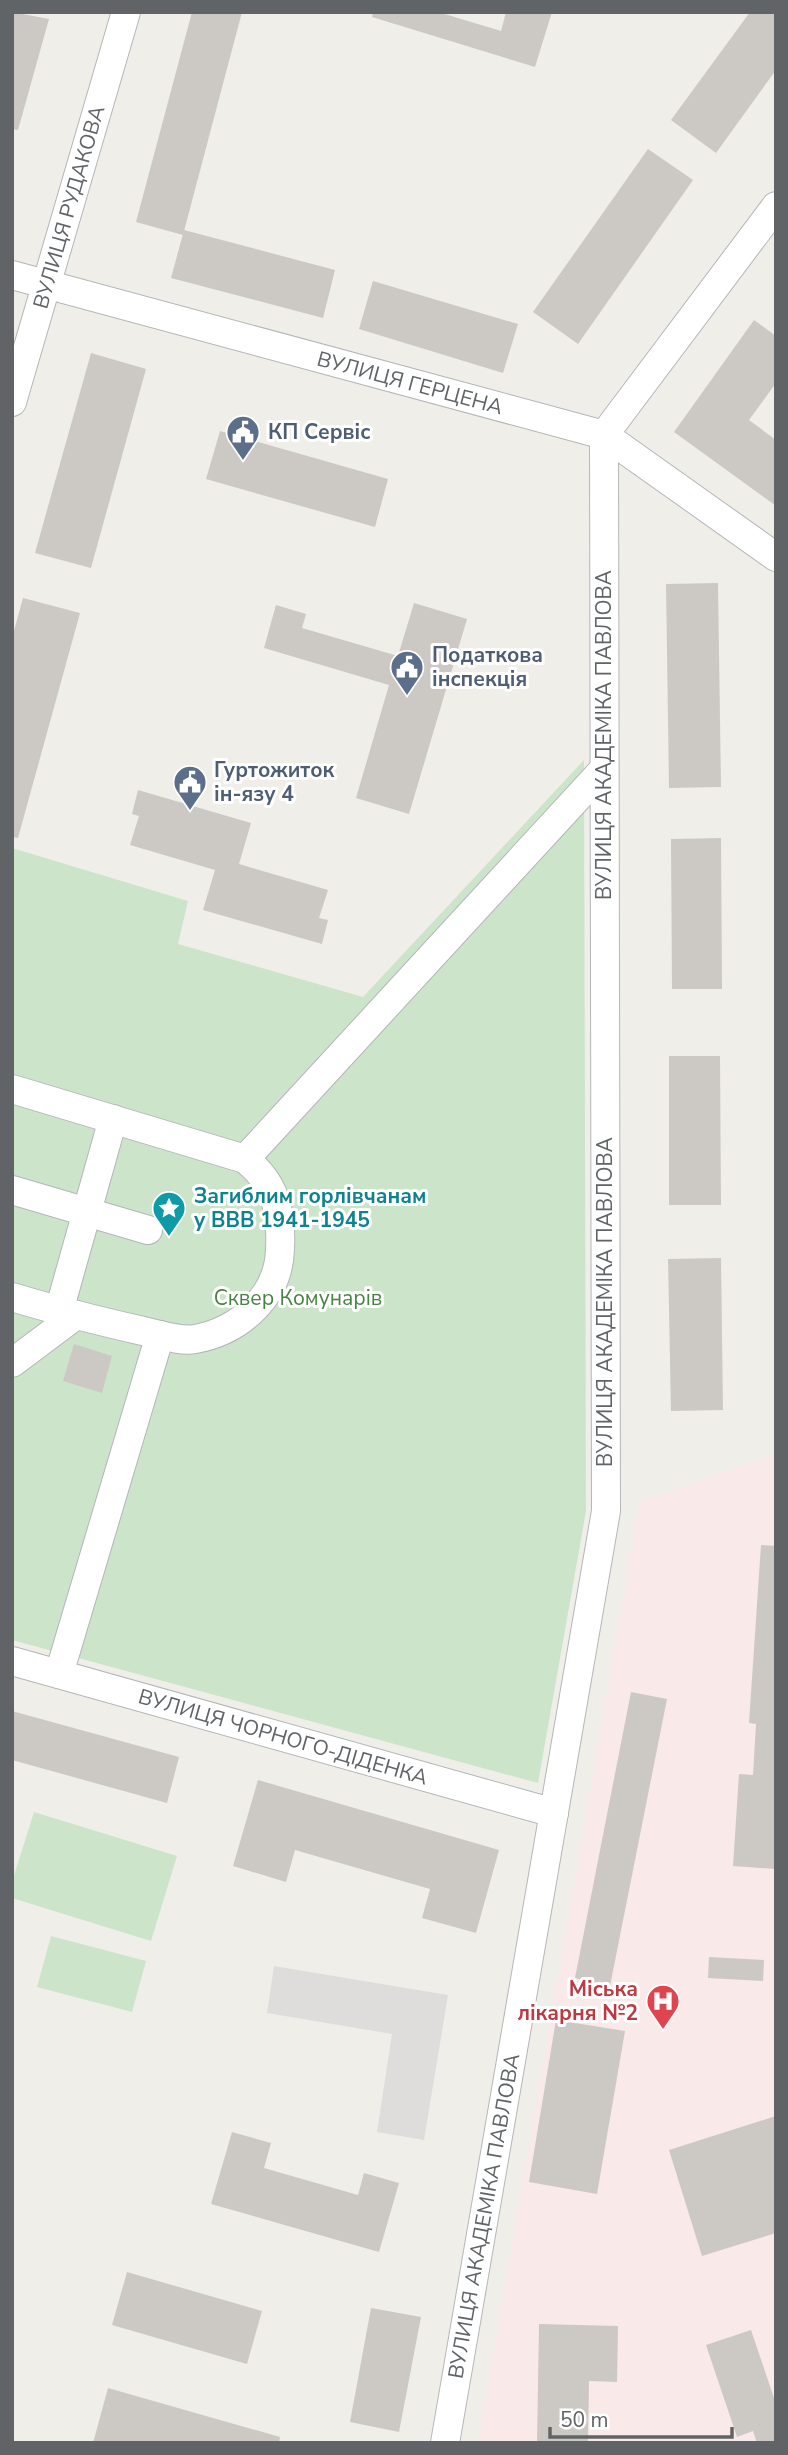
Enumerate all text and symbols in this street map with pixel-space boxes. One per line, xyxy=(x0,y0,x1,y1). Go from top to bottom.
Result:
street label: ВУЛИЦЯ РУДАКОВА xyxy=(27,102,111,312)
street label: ВУЛИЦЯ ГЕРЦЕНА xyxy=(314,345,506,421)
public building icon: КП Сервіс xyxy=(224,413,262,462)
place label: КП Сервіс xyxy=(268,418,370,446)
street label: ВУЛИЦЯ АКАДЕМІКА ПАВЛОВА xyxy=(590,570,618,900)
place label: Податкова інспекція xyxy=(432,641,543,693)
public building icon: Податкова інспекція xyxy=(388,648,426,697)
place label: Гуртожиток ін-язу 4 xyxy=(214,756,335,808)
public building icon: Гуртожиток ін-язу 4 xyxy=(171,763,209,812)
street label: ВУЛИЦЯ АКАДЕМІКА ПАВЛОВА xyxy=(591,1137,619,1467)
place label: Загиблим горлівчанам у ВВВ 1941-1945 xyxy=(194,1182,427,1234)
place icon: Загиблим горлівчанам у ВВВ 1941-1945 xyxy=(150,1189,188,1238)
park label: Сквер Комунарів xyxy=(214,1284,382,1312)
street label: ВУЛИЦЯ ЧОРНОГО-ДІДЕНКА xyxy=(135,1682,431,1792)
place label: Міська лікарня №2 xyxy=(517,1975,638,2027)
hospital icon: Міська лікарня №2 xyxy=(644,1982,682,2031)
street label: ВУЛИЦЯ АКАДЕМІКА ПАВЛОВА xyxy=(442,2051,526,2381)
scale bar xyxy=(550,2396,732,2440)
text: 50 m xyxy=(560,2406,609,2434)

